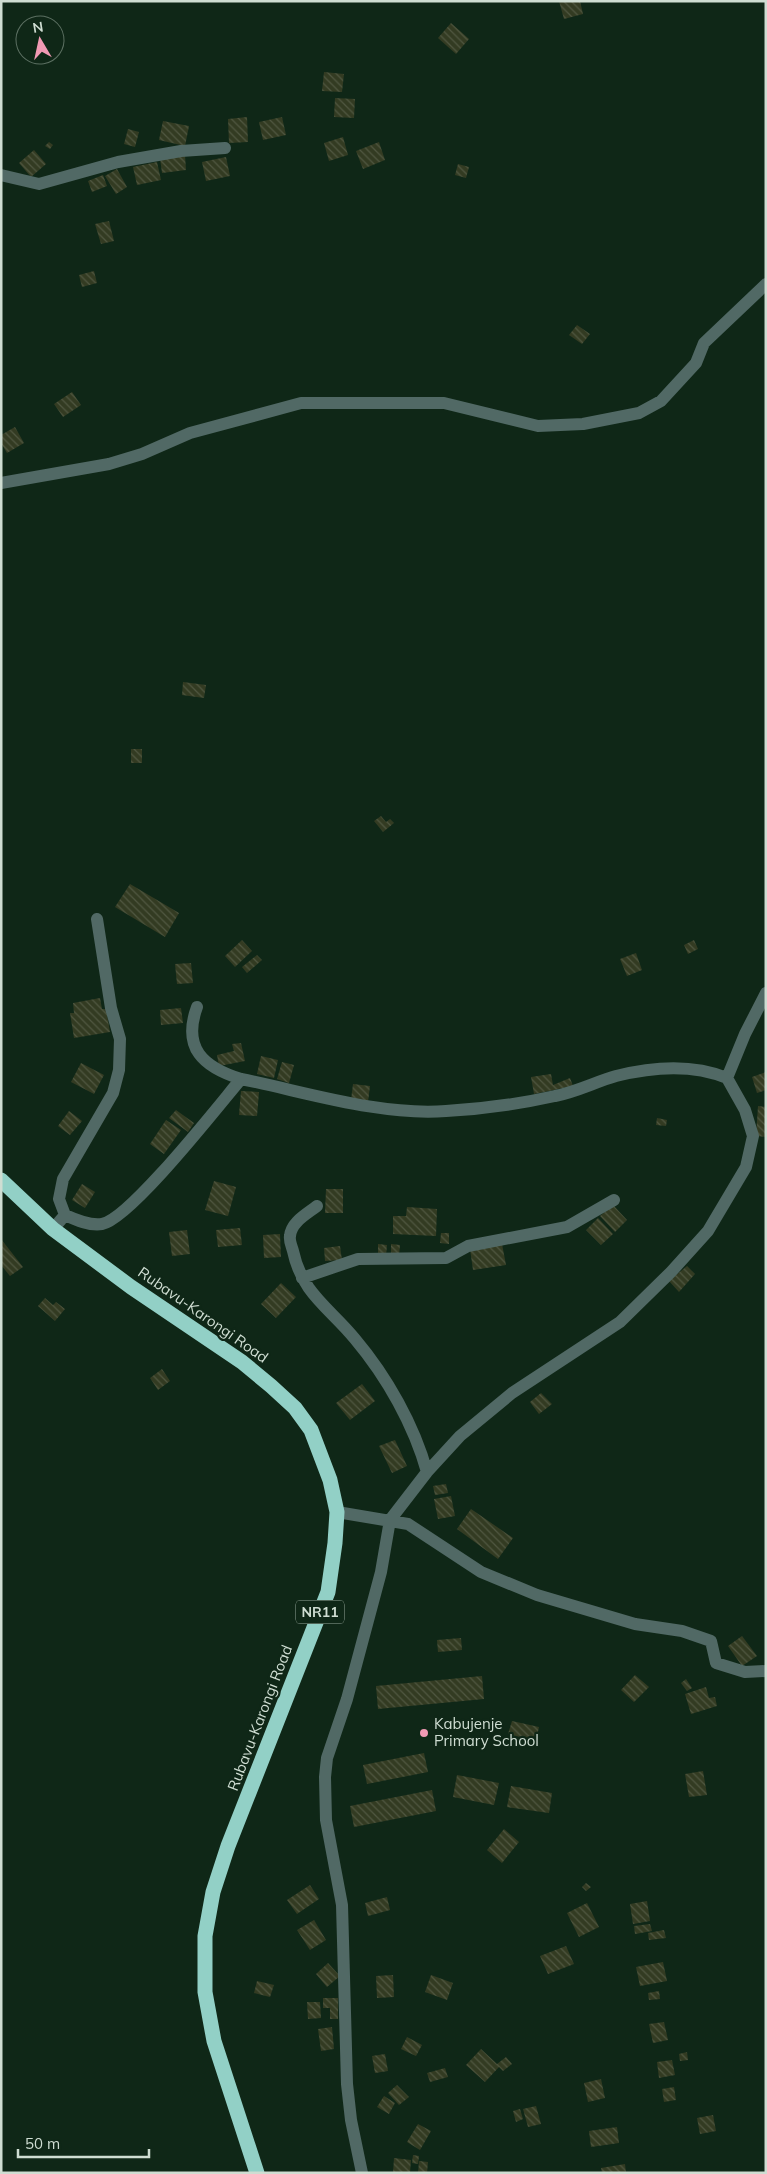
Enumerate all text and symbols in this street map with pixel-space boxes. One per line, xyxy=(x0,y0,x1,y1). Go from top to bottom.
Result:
north arrow xyxy=(15,15,65,65)
text: N xyxy=(31,17,45,37)
street label: Rubavu-Karongi Road xyxy=(135,1262,272,1367)
road number: NR11 xyxy=(296,1600,344,1624)
street label: Rubavu-Karongi Road xyxy=(223,1642,296,1793)
place label: Kabujenje Primary School xyxy=(434,1714,539,1750)
marker: Kabujenje Primary School xyxy=(418,1727,430,1739)
scale bar xyxy=(18,2126,149,2158)
text: 50 m xyxy=(25,2134,60,2153)

